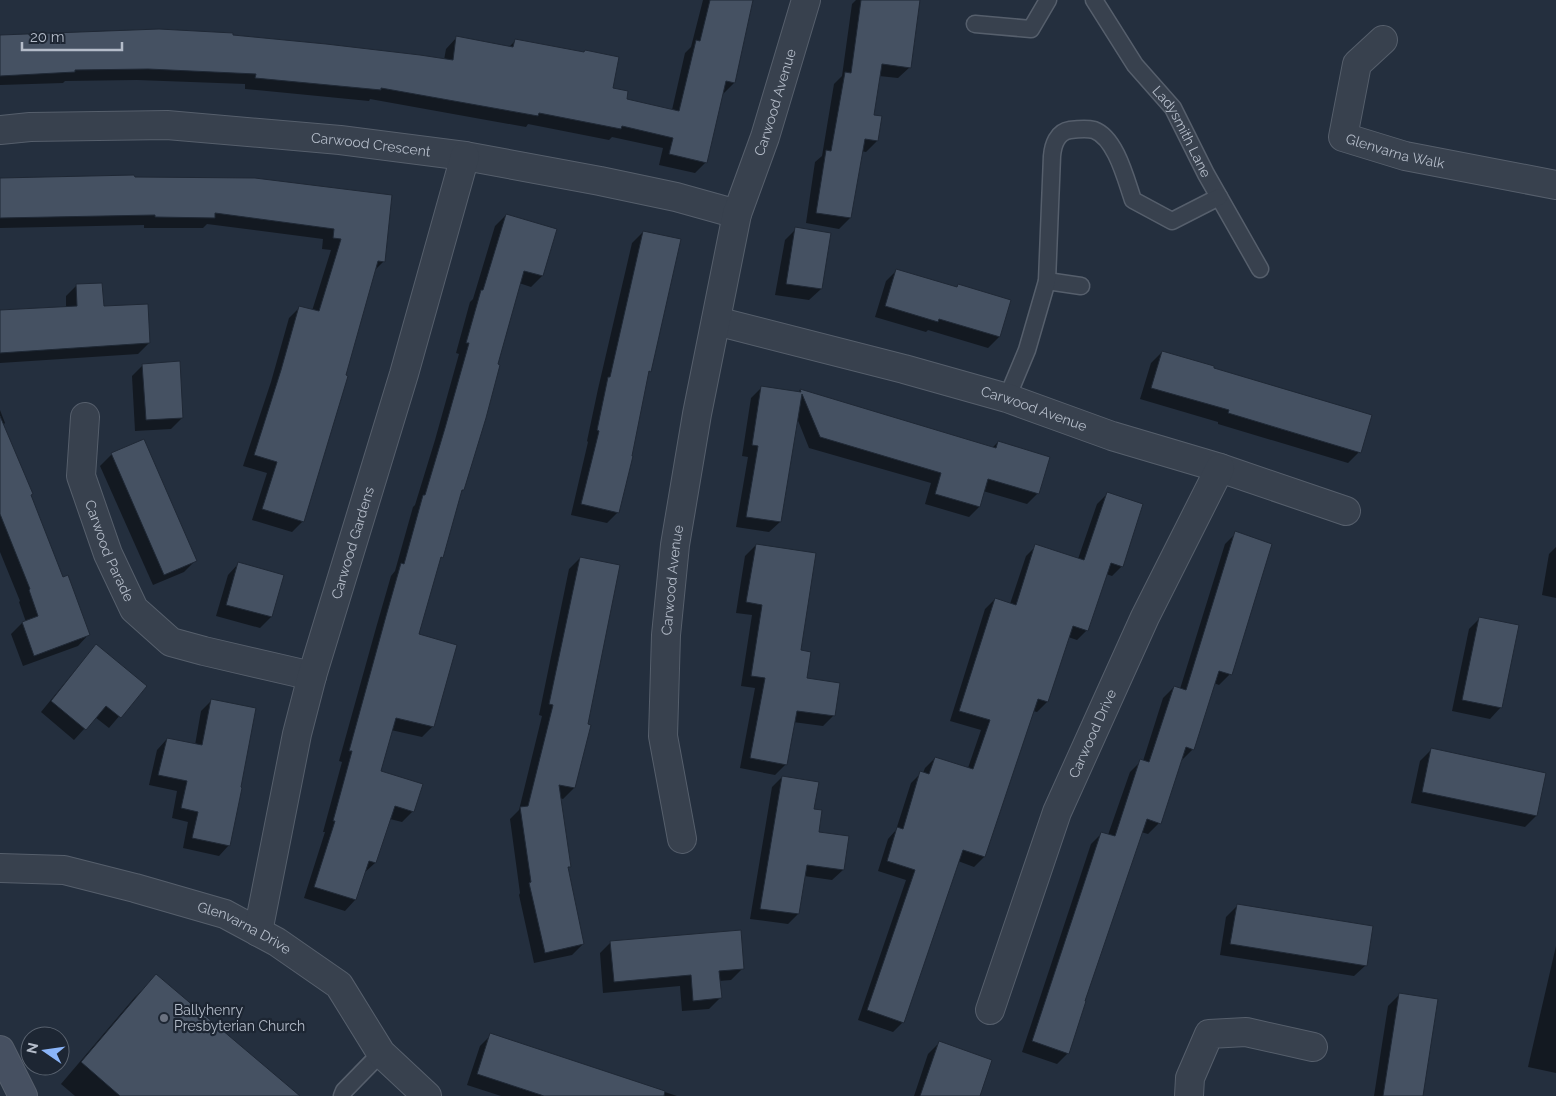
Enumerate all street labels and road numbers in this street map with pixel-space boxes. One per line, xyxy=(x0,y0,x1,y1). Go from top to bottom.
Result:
street label: Carwood Avenue xyxy=(751,47,799,158)
street label: Ladysmith Lane xyxy=(1149,83,1214,180)
street label: Carwood Crescent xyxy=(310,130,432,160)
street label: Glenvarna Walk xyxy=(1344,130,1447,172)
street label: Carwood Avenue xyxy=(979,383,1089,434)
street label: Carwood Gardens xyxy=(328,484,377,601)
street label: Carwood Parade xyxy=(82,498,137,604)
street label: Carwood Avenue xyxy=(658,524,686,636)
street label: Carwood Drive xyxy=(1065,687,1119,781)
street label: Glenvarna Drive xyxy=(196,898,294,957)

